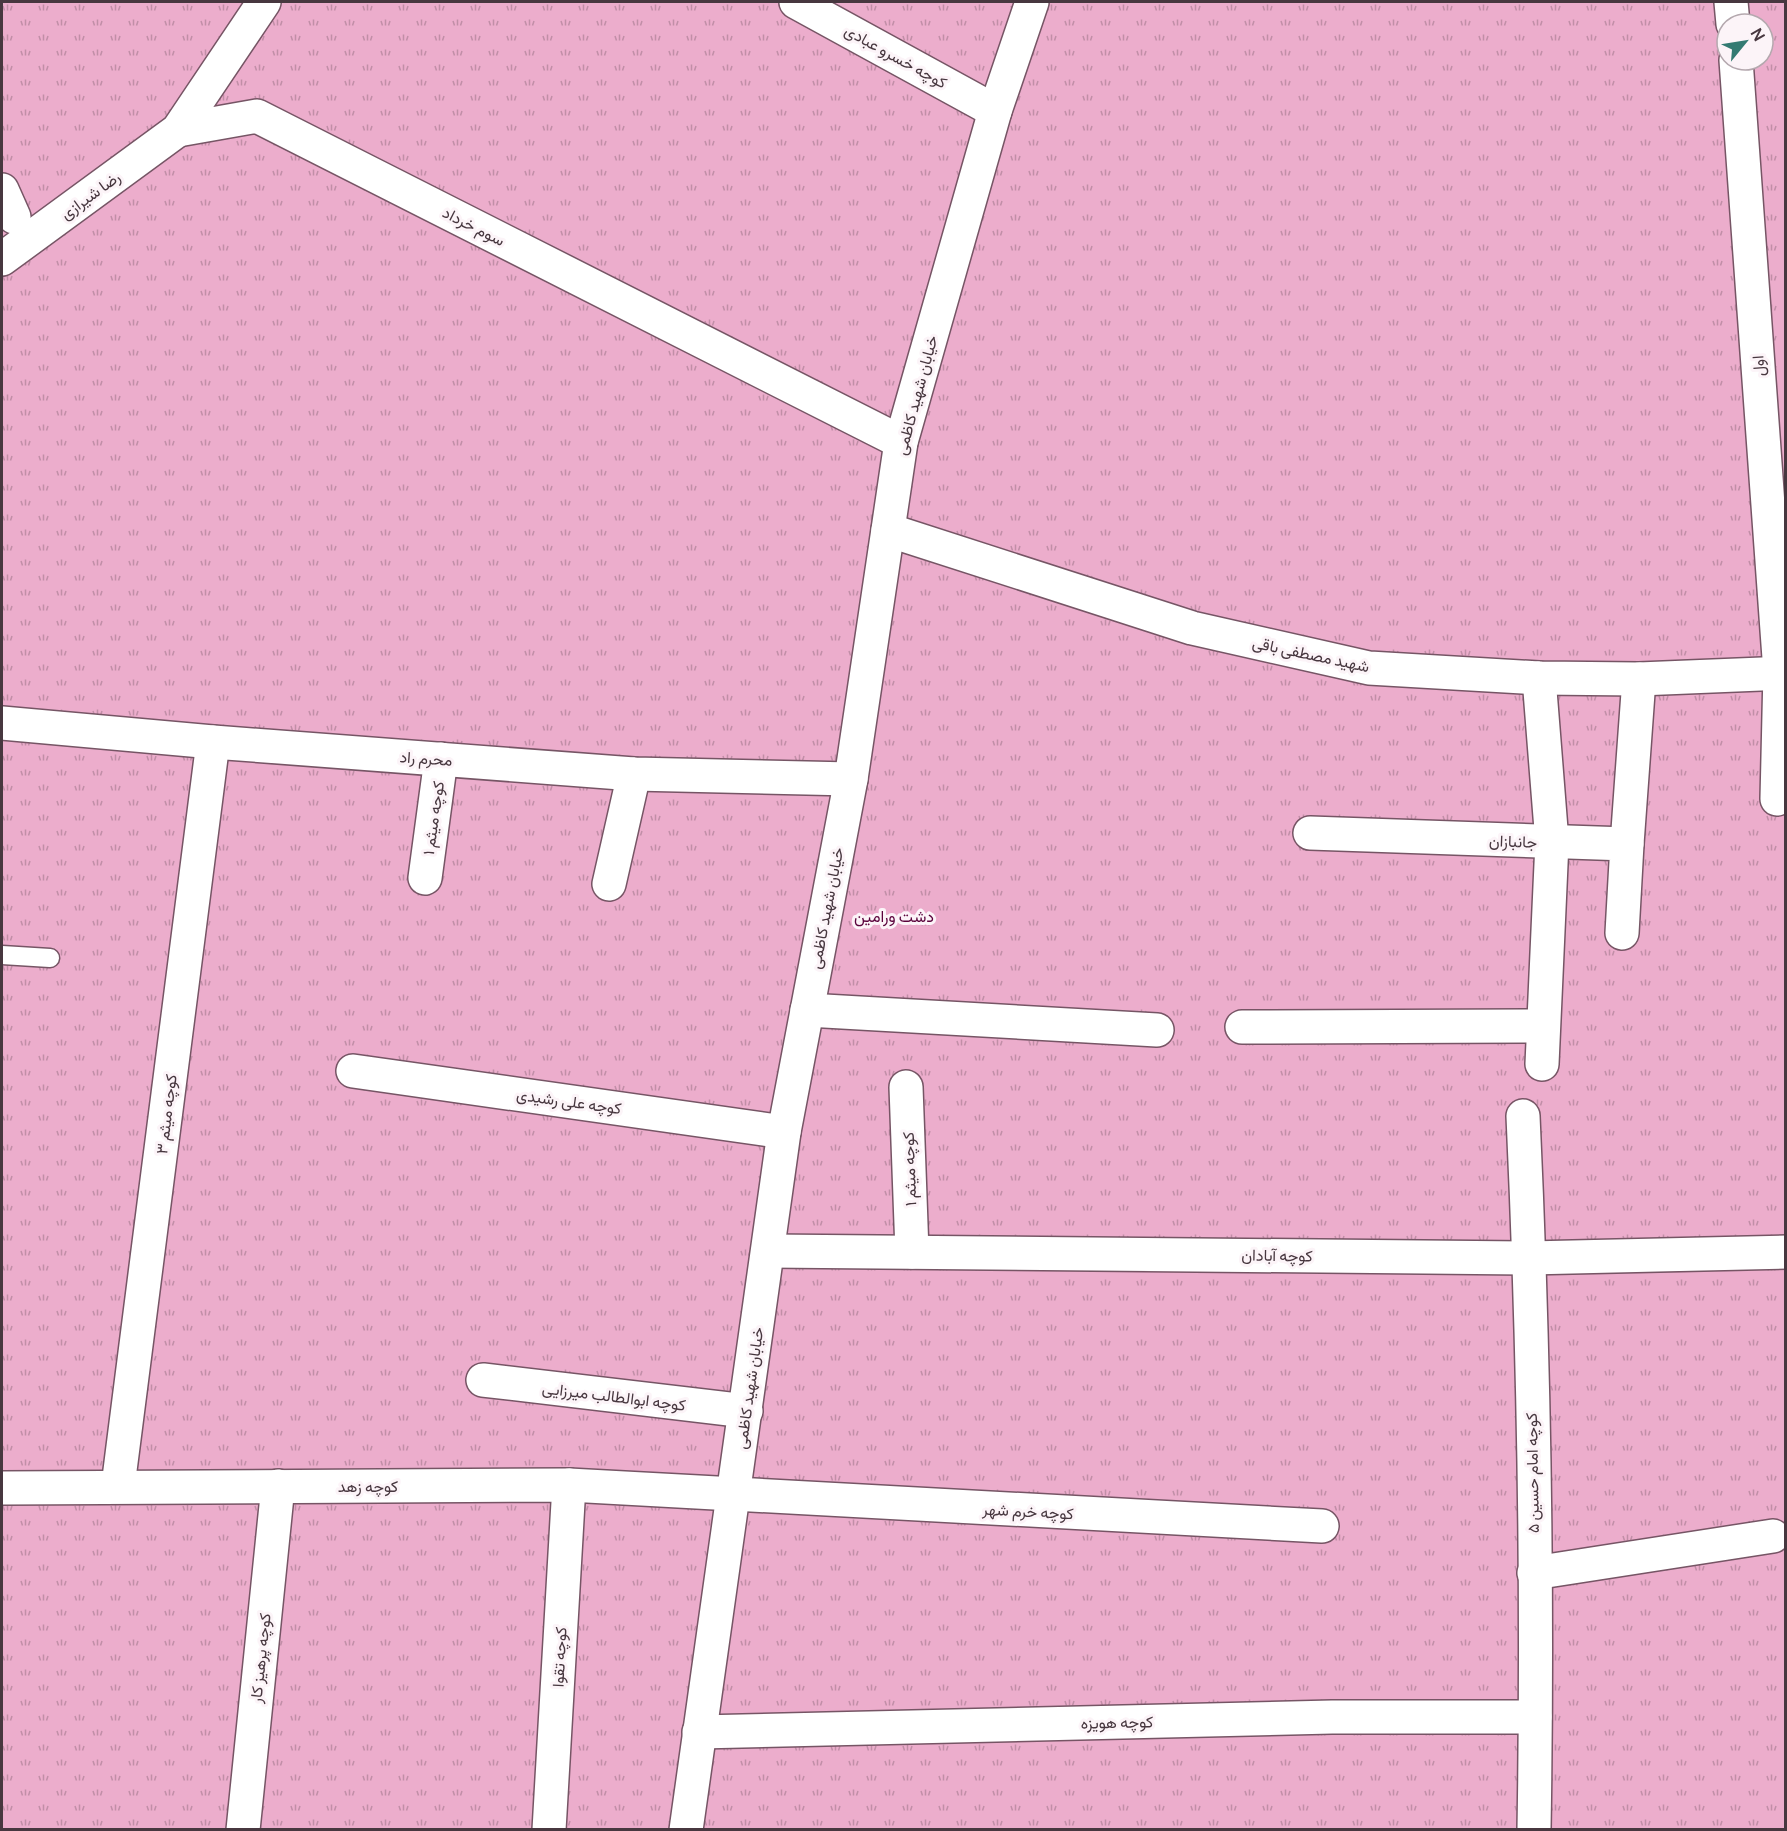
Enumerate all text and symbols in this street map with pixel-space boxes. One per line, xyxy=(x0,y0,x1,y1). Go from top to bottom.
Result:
north arrow xyxy=(1715,12,1775,72)
street label: کوچه خسرو عبادی xyxy=(840,19,951,94)
text: N xyxy=(1746,24,1770,45)
street label: رضا شیرازی xyxy=(55,166,125,224)
street label: سوم خرداد xyxy=(439,201,509,251)
street label: خیابان شهید کاظمی xyxy=(889,332,943,457)
street label: اول xyxy=(1746,355,1770,377)
street label: شهید مصطفی باقی xyxy=(1250,631,1372,677)
street label: محرم راد xyxy=(399,745,453,771)
street label: کوچه میثم ۱ xyxy=(417,780,450,857)
street label: جانبازان xyxy=(1489,829,1538,853)
street label: خیابان شهید کاظمی xyxy=(803,845,849,971)
park label: دشت ورامین xyxy=(854,905,934,927)
street label: کوچه میثم ۳ xyxy=(150,1073,183,1155)
street label: کوچه علی رشیدی xyxy=(515,1083,623,1120)
street label: کوچه میثم ۱ xyxy=(897,1131,922,1207)
street label: کوچه آبادان xyxy=(1241,1243,1313,1268)
street label: خیابان شهید کاظمی xyxy=(730,1325,769,1451)
street label: کوچه ابوالطالب میرزایی xyxy=(541,1376,687,1417)
street label: کوچه امام حسین ۵ xyxy=(1520,1413,1545,1533)
street label: کوچه زهد xyxy=(338,1475,398,1498)
street label: کوچه خرم شهر xyxy=(981,1498,1074,1525)
street label: کوچه پرهیز کار xyxy=(244,1612,277,1705)
street label: کوچه تقوا xyxy=(546,1626,573,1688)
street label: کوچه هویزه xyxy=(1081,1710,1154,1735)

